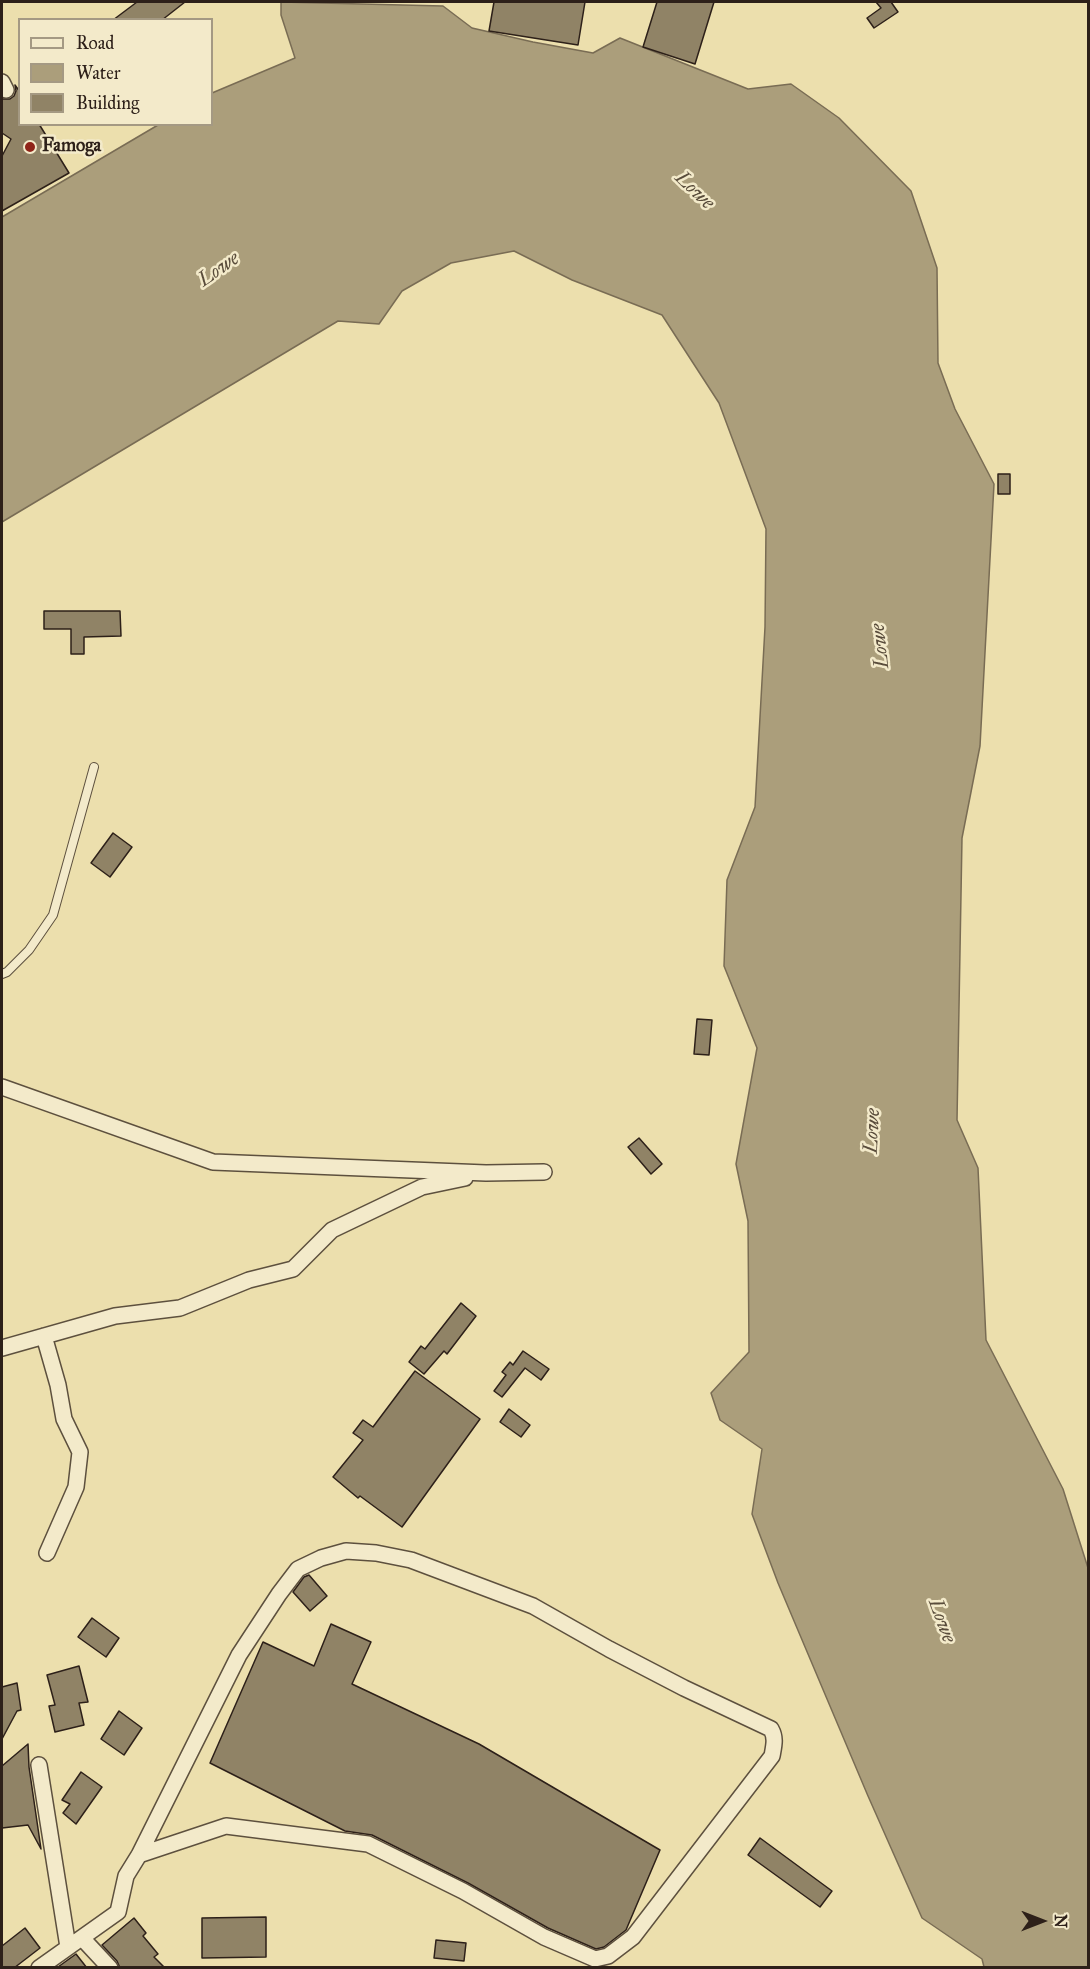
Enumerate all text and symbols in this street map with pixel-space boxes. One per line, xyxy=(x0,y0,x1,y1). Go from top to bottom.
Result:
legend xyxy=(18,18,213,126)
text: Road xyxy=(76,32,114,54)
text: Water xyxy=(76,62,120,84)
text: Building xyxy=(76,92,139,114)
place label: Famoga xyxy=(42,136,101,158)
marker: Famoga xyxy=(23,140,37,154)
water label: Lowe xyxy=(669,167,719,215)
water label: Lowe xyxy=(194,247,244,293)
water label: Lowe xyxy=(867,622,895,670)
water label: Lowe xyxy=(860,1108,886,1154)
water label: Lowe xyxy=(922,1596,960,1646)
north arrow xyxy=(1012,1891,1072,1951)
text: N xyxy=(1051,1914,1070,1928)

